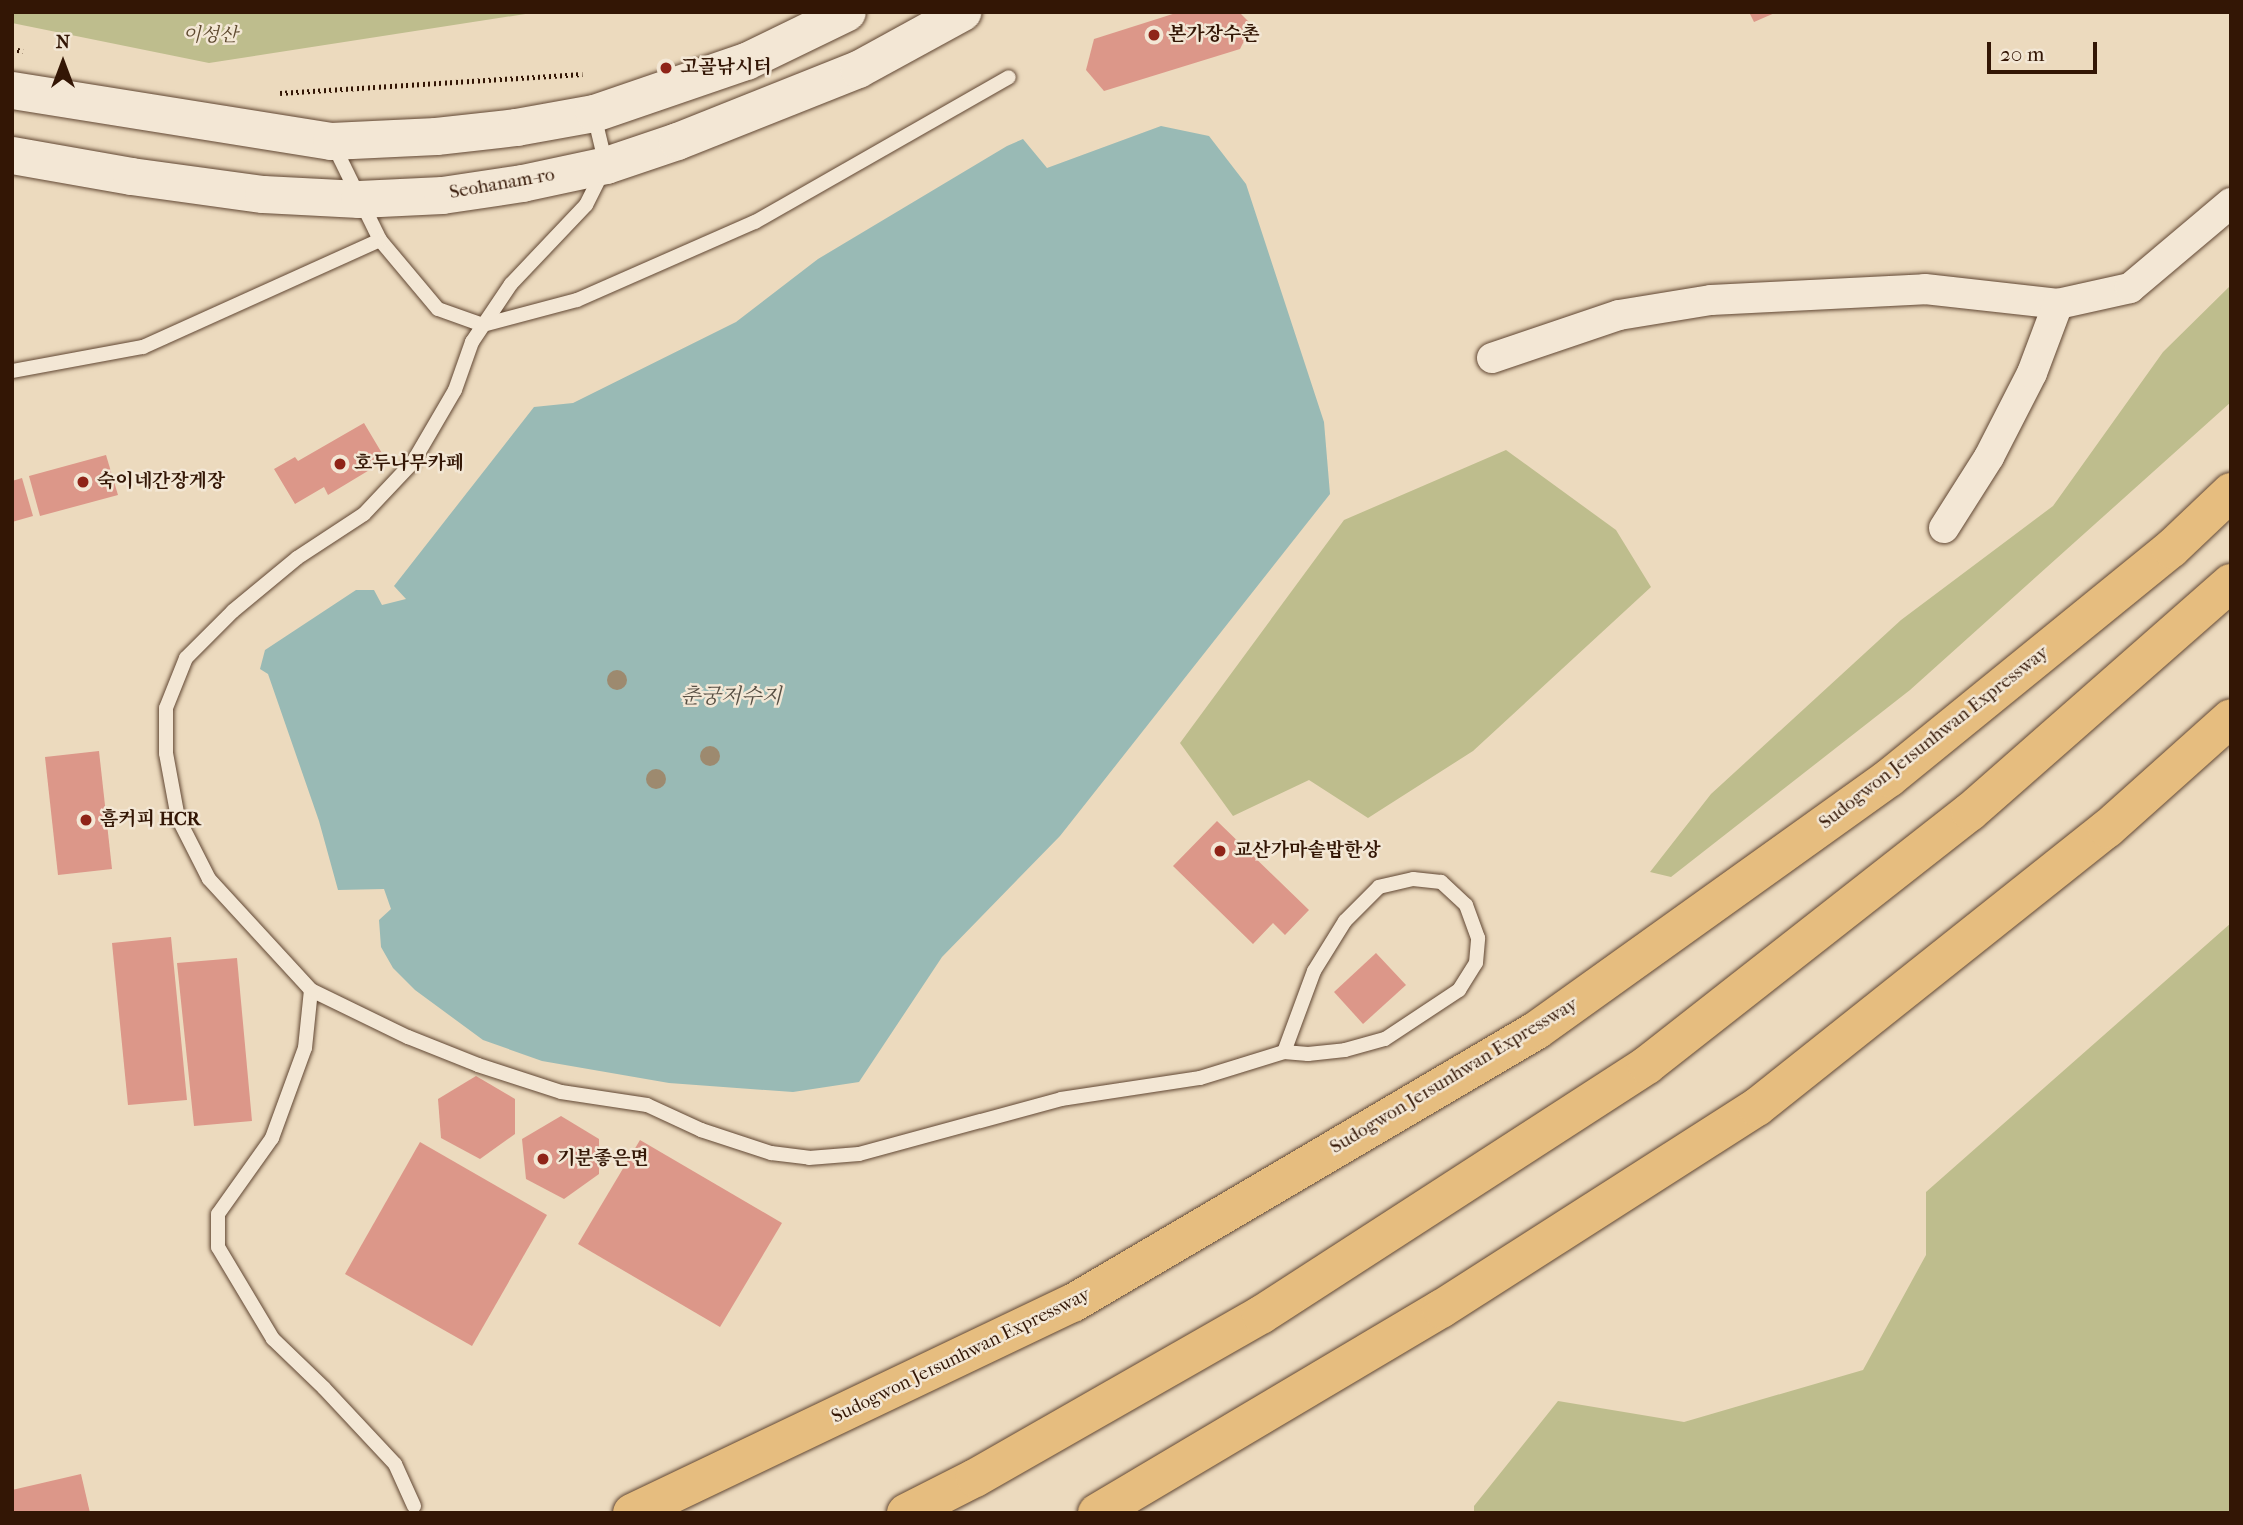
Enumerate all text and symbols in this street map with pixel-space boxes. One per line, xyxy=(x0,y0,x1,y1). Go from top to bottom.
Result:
place label: 본가장수촌 xyxy=(1168,24,1260,46)
park label: 이성산 xyxy=(182,25,238,47)
marker: 본가장수촌 xyxy=(1146,27,1162,43)
north arrow xyxy=(28,28,98,98)
scale bar xyxy=(1991,28,2101,72)
text: N xyxy=(56,31,70,53)
text: 20 m xyxy=(2000,42,2044,66)
place label: 고골낚시터 xyxy=(680,57,772,79)
marker: 고골낚시터 xyxy=(658,60,674,76)
street label: Seohanam-ro xyxy=(448,164,556,204)
place label: 호두나무카페 xyxy=(354,453,464,475)
marker: 호두나무카페 xyxy=(332,456,348,472)
place label: 숙이네간장게장 xyxy=(97,471,225,493)
marker: 숙이네간장게장 xyxy=(75,474,91,490)
street label: Sudogwon Je1sunhwan Expressway xyxy=(1815,641,2053,835)
water label: 춘궁저수지 xyxy=(680,683,782,709)
place label: 흠커피 HCR xyxy=(100,809,201,831)
marker: 흠커피 HCR xyxy=(78,812,94,828)
place label: 교산가마솥밥한상 xyxy=(1234,840,1381,862)
marker: 교산가마솥밥한상 xyxy=(1212,843,1228,859)
street label: Sudogwon Je1sunhwan Expressway xyxy=(1326,993,1582,1159)
place label: 기분좋은면 xyxy=(557,1148,649,1170)
marker: 기분좋은면 xyxy=(535,1151,551,1167)
street label: Sudogwon Je1sunhwan Expressway xyxy=(828,1283,1094,1429)

